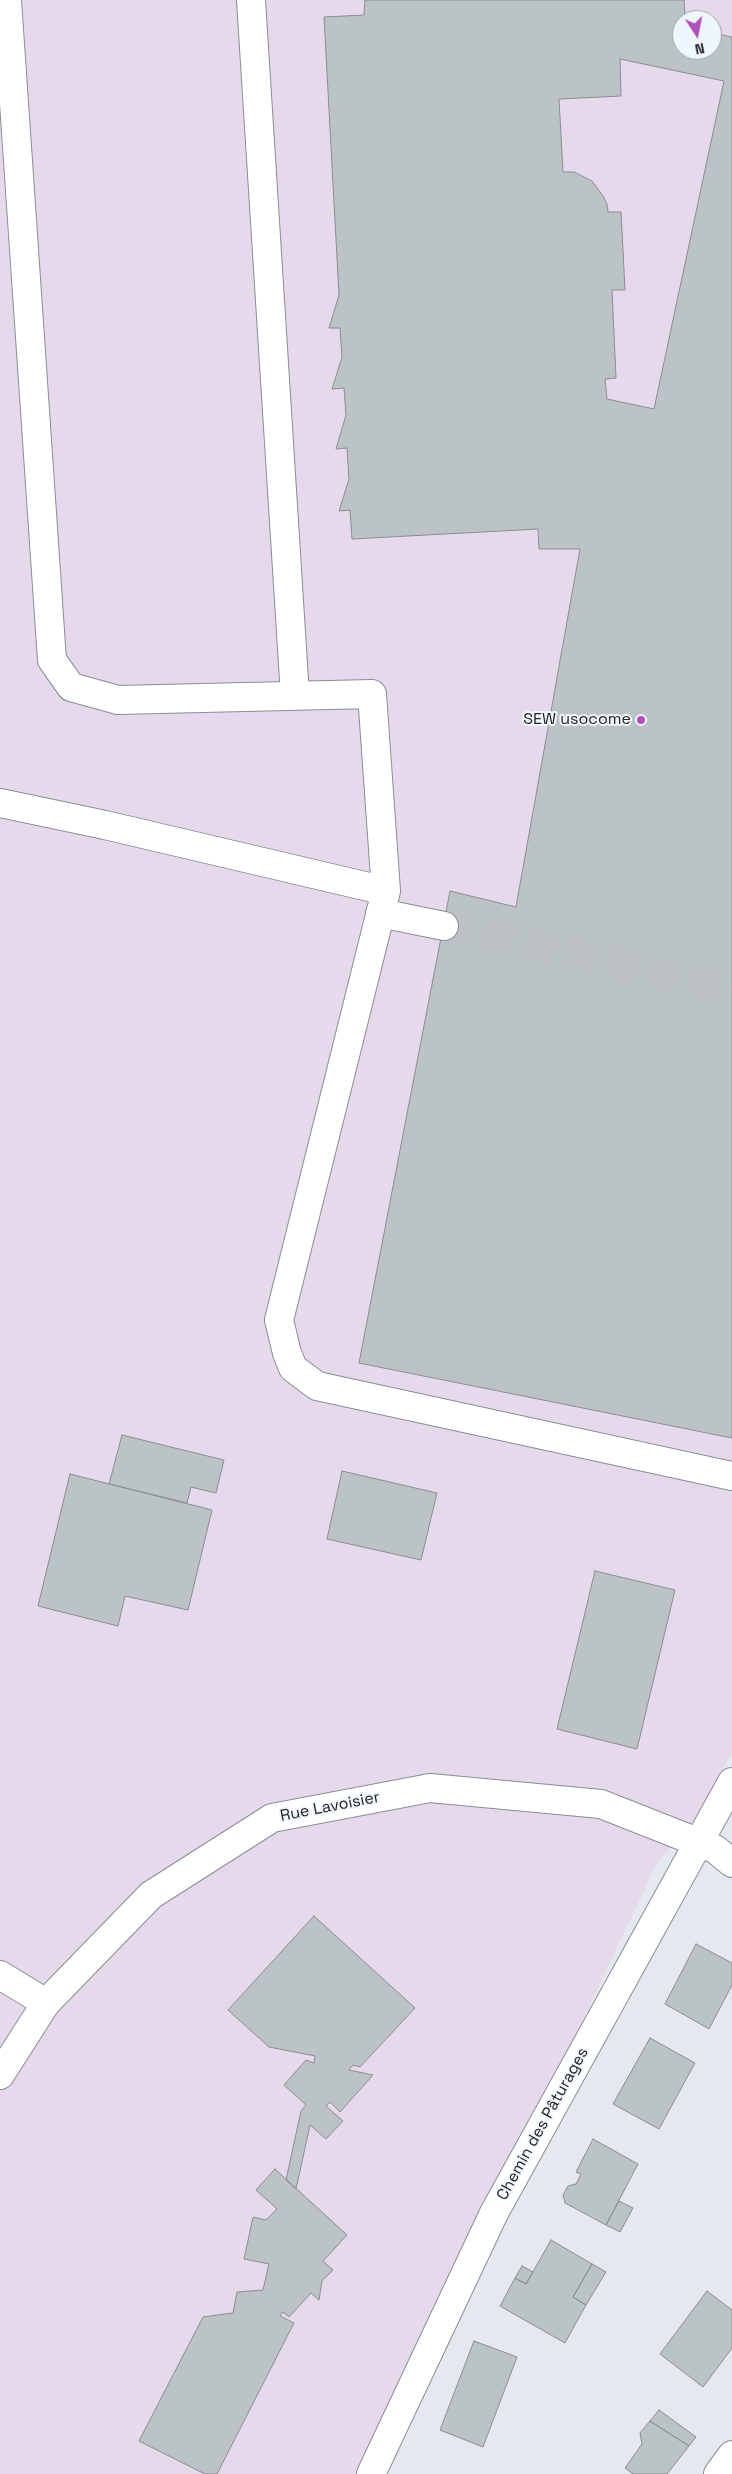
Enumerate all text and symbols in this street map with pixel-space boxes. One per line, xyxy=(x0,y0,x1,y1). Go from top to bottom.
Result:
north arrow xyxy=(672,10,722,60)
text: N xyxy=(693,39,706,58)
place label: SEW usocome xyxy=(523,710,631,730)
marker: SEW usocome xyxy=(635,714,647,726)
street label: Rue Lavoisier xyxy=(279,1788,381,1826)
street label: Chemin des Pâturages xyxy=(493,2044,593,2204)

